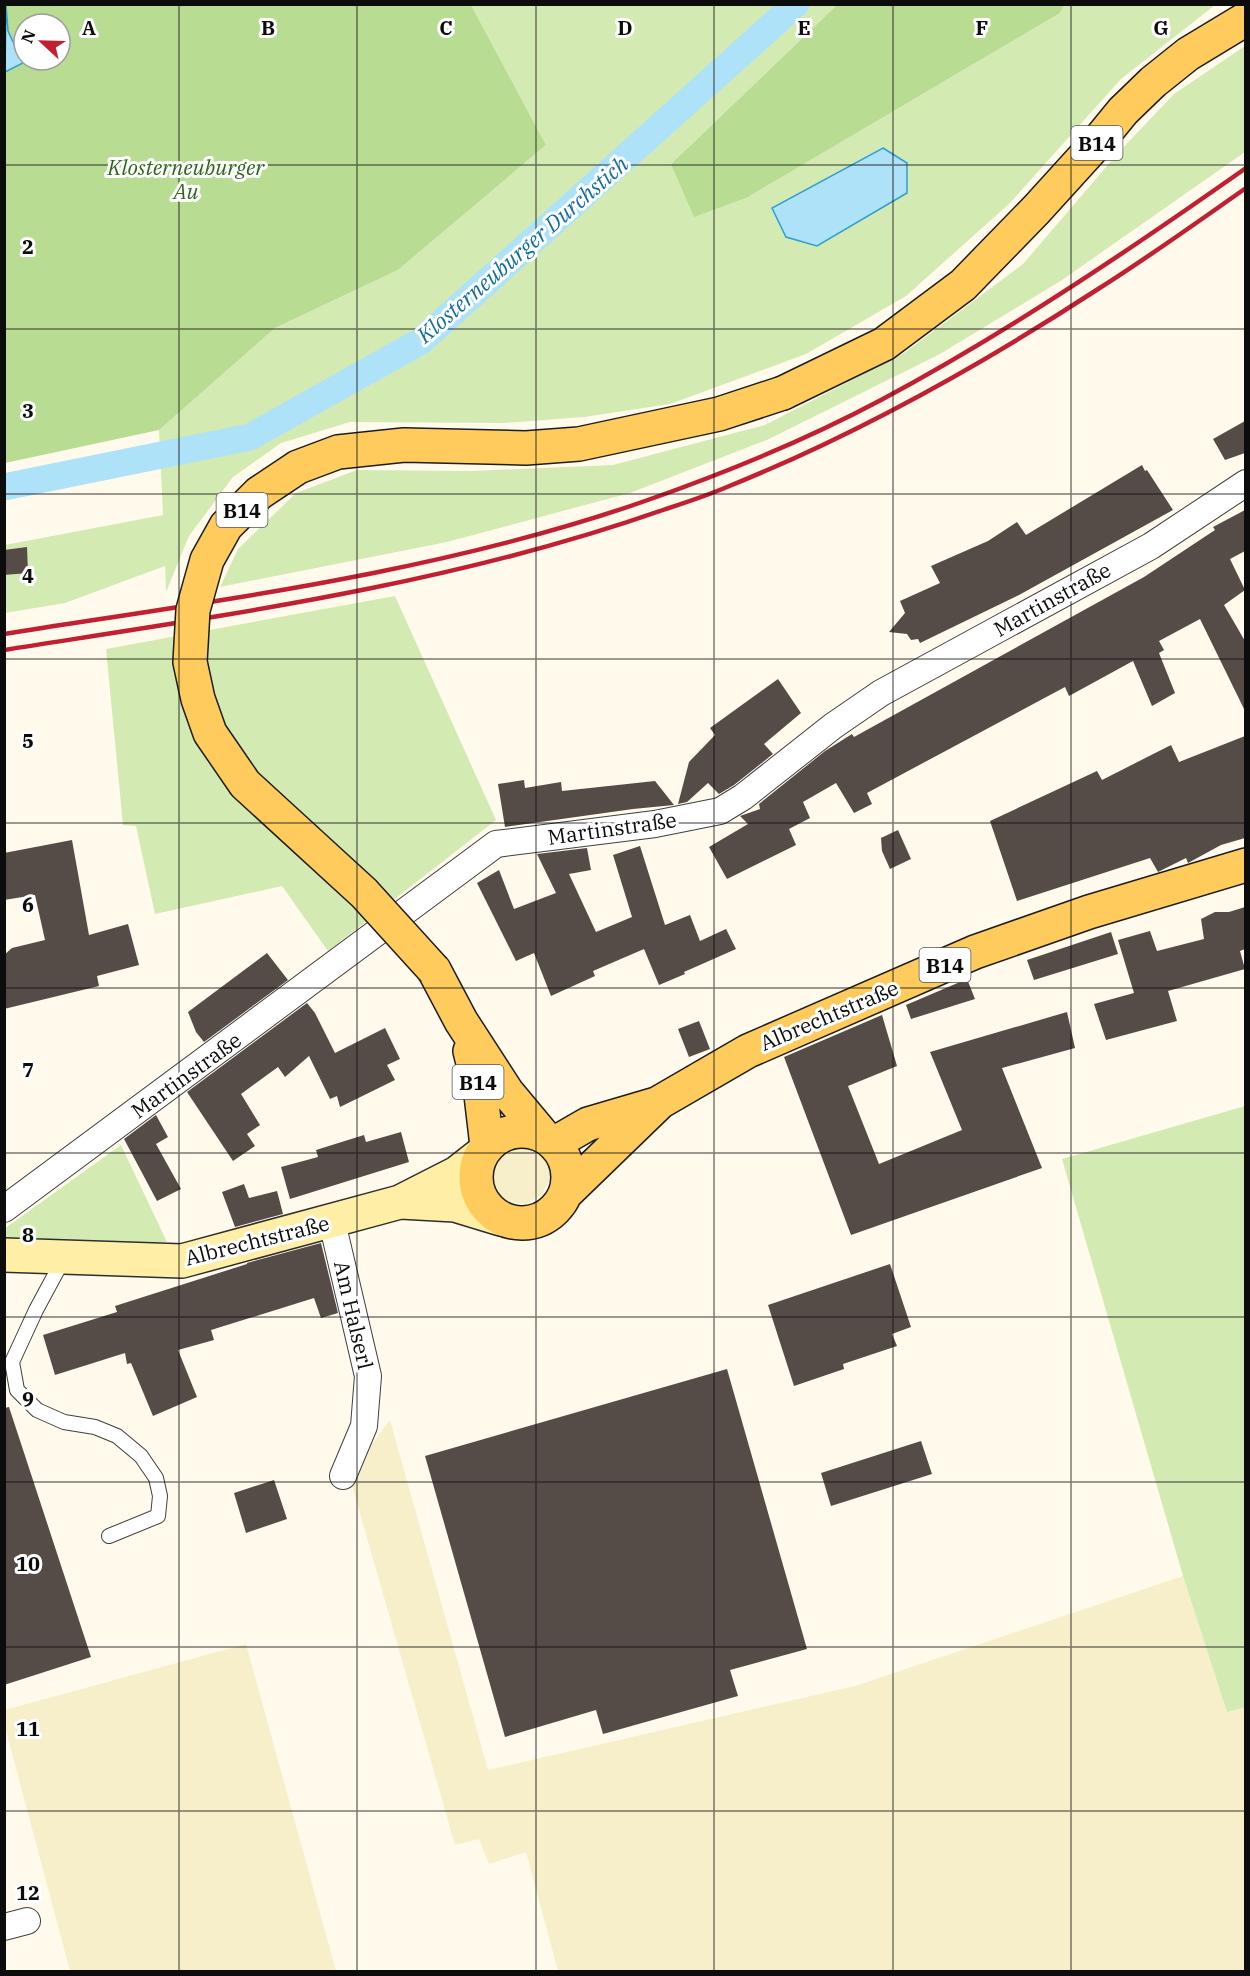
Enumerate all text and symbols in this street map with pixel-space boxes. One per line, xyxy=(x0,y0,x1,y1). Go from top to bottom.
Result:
north arrow xyxy=(12,12,72,72)
text: A xyxy=(82,14,96,41)
text: B xyxy=(261,14,275,41)
text: C xyxy=(439,14,453,41)
text: D xyxy=(617,14,633,41)
text: E xyxy=(797,14,811,41)
text: F xyxy=(976,14,988,41)
text: G xyxy=(1153,14,1169,41)
text: N xyxy=(16,27,40,46)
road number: B14 xyxy=(1072,126,1122,160)
water label: Klosterneuburger Durchstich xyxy=(410,149,634,349)
park label: Klosterneuburger Au xyxy=(107,153,265,205)
text: 2 xyxy=(22,233,34,260)
text: 3 xyxy=(22,397,34,424)
road number: B14 xyxy=(216,493,268,527)
street label: Martinstraße xyxy=(988,555,1116,643)
text: 4 xyxy=(22,562,34,589)
text: 5 xyxy=(22,727,34,754)
street label: Martinstraße xyxy=(546,805,678,851)
text: 6 xyxy=(22,891,34,918)
road number: B14 xyxy=(920,948,970,982)
street label: Albrechtstraße xyxy=(755,973,903,1057)
street label: Martinstraße xyxy=(125,1026,247,1124)
text: 7 xyxy=(22,1056,34,1083)
road number: B14 xyxy=(452,1065,504,1099)
street label: Albrechtstraße xyxy=(182,1209,332,1271)
text: 8 xyxy=(22,1221,34,1248)
street label: Am Halserl xyxy=(328,1258,380,1372)
text: 9 xyxy=(22,1385,34,1412)
text: 10 xyxy=(16,1550,40,1577)
text: 11 xyxy=(16,1715,40,1742)
text: 12 xyxy=(16,1879,40,1906)

